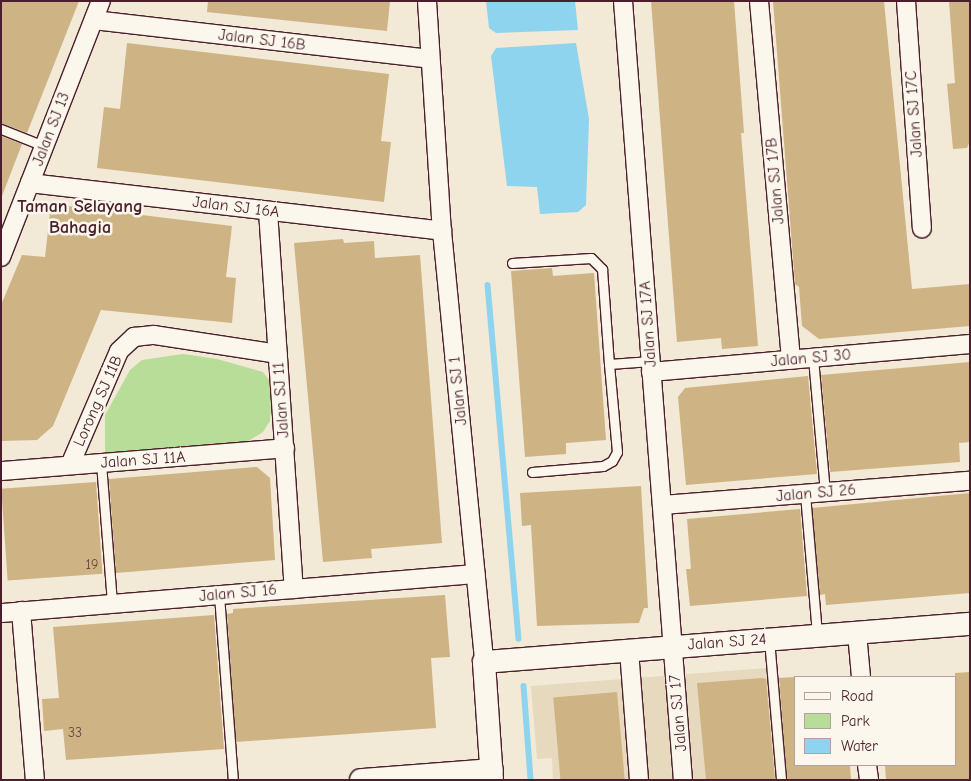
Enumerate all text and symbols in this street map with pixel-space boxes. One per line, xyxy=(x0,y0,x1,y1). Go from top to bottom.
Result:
street label: Jalan SJ 16B xyxy=(217,25,307,55)
street label: Jalan SJ 17C xyxy=(901,70,927,158)
street label: Jalan SJ 13 xyxy=(28,89,74,169)
street label: Jalan SJ 17B xyxy=(762,137,788,225)
street label: Jalan SJ 16A xyxy=(191,192,281,222)
district label: Taman Selayang Bahagia xyxy=(17,197,143,240)
street label: Jalan SJ 17A xyxy=(635,280,661,368)
street label: Jalan SJ 30 xyxy=(770,345,852,371)
street label: Lorong SJ 11B xyxy=(69,353,127,449)
street label: Jalan SJ 1 xyxy=(445,356,471,426)
street label: Jalan SJ 11 xyxy=(269,362,293,438)
street label: Jalan SJ 11A xyxy=(100,447,186,473)
street label: Jalan SJ 26 xyxy=(775,480,857,506)
house number: 19 xyxy=(86,557,98,573)
street label: Jalan SJ 16 xyxy=(198,580,278,606)
street label: Jalan SJ 24 xyxy=(687,630,767,654)
street label: Jalan SJ 17 xyxy=(665,674,691,752)
legend xyxy=(794,676,956,766)
text: Road xyxy=(841,687,873,705)
text: Park xyxy=(841,712,870,730)
house number: 33 xyxy=(68,725,82,741)
text: Water xyxy=(841,737,878,755)

